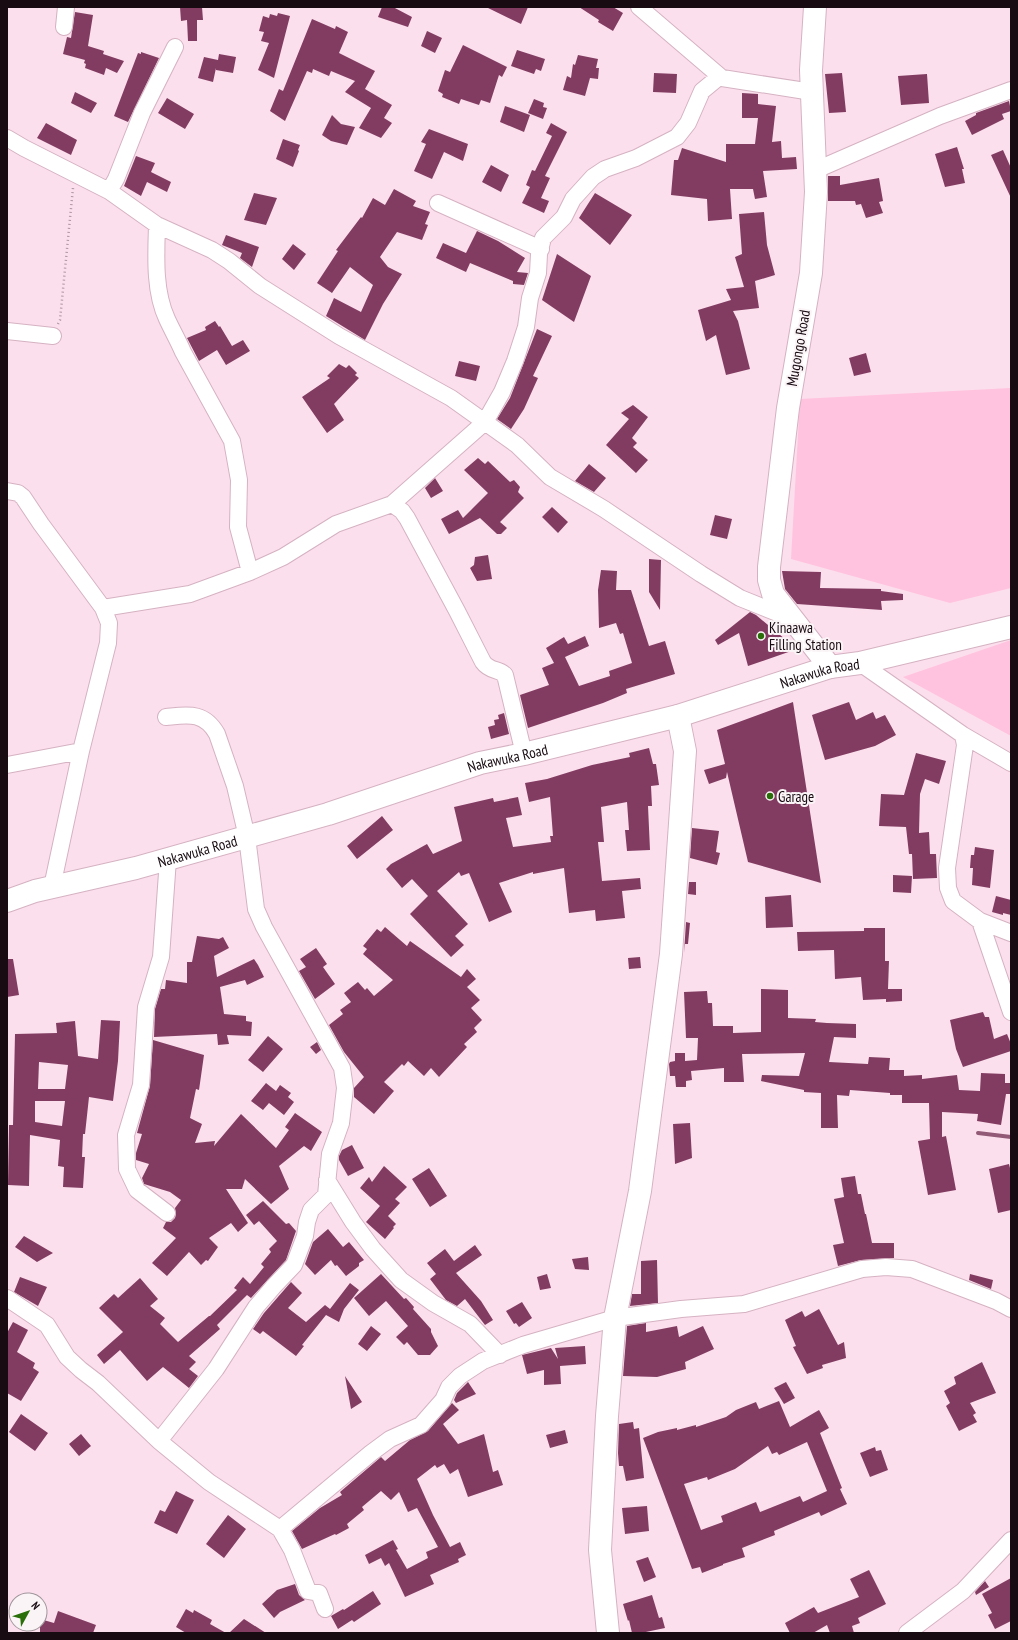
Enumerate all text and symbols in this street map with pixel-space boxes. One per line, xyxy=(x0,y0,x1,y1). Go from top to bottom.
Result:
street label: Mugongo Road xyxy=(782,308,814,388)
place label: Kinaawa Filling Station xyxy=(769,618,842,654)
marker: Kinaawa Filling Station xyxy=(756,631,766,641)
street label: Nakawuka Road xyxy=(777,654,861,692)
street label: Nakawuka Road xyxy=(465,739,550,776)
place label: Garage xyxy=(778,787,814,806)
marker: Garage xyxy=(765,791,775,801)
street label: Nakawuka Road xyxy=(155,831,239,871)
north arrow xyxy=(8,1592,48,1632)
text: N xyxy=(28,1599,43,1612)

